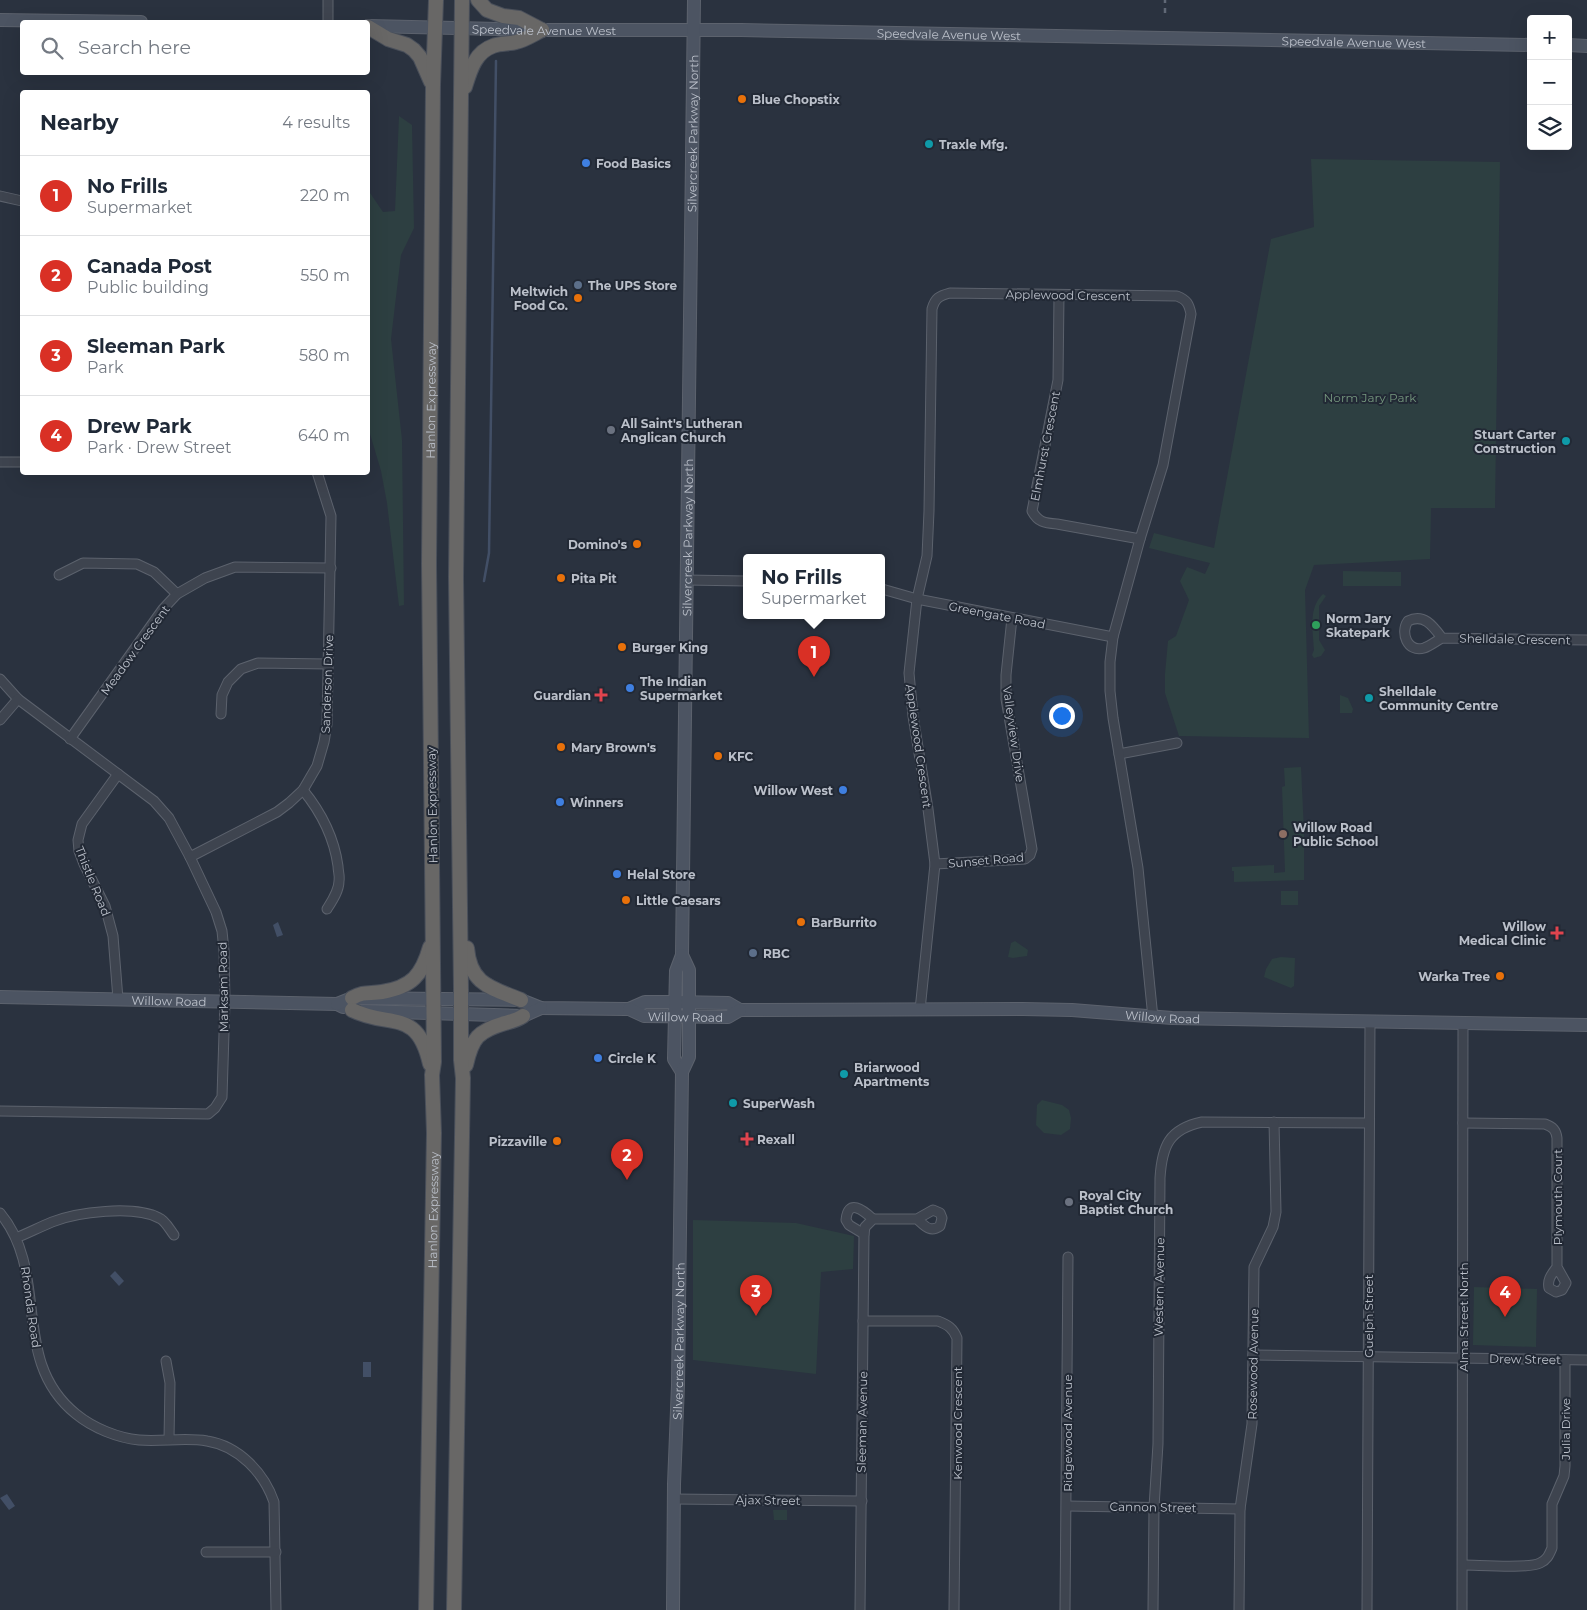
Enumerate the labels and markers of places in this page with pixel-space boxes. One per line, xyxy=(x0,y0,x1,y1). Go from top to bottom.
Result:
place label: Blue Chopstix xyxy=(752,92,840,107)
marker: Blue Chopstix xyxy=(736,93,748,105)
place label: Traxle Mfg. xyxy=(939,137,1008,152)
marker: Traxle Mfg. xyxy=(923,138,935,150)
place label: Food Basics xyxy=(596,156,672,171)
marker: Food Basics xyxy=(580,157,592,169)
place label: The UPS Store xyxy=(588,278,678,293)
marker: The UPS Store xyxy=(572,279,584,291)
place label: Meltwich Food Co. xyxy=(510,284,568,313)
marker: Meltwich Food Co. xyxy=(572,292,584,304)
place label: All Saint's Lutheran Anglican Church xyxy=(620,416,743,445)
marker: All Saint's Lutheran Anglican Church xyxy=(605,424,617,436)
place label: Stuart Carter Construction xyxy=(1474,427,1556,456)
marker: Stuart Carter Construction xyxy=(1560,435,1572,447)
place label: Domino's xyxy=(568,537,628,552)
marker: Domino's xyxy=(631,538,643,550)
place label: Pita Pit xyxy=(571,571,618,586)
marker: Pita Pit xyxy=(555,572,567,584)
place label: Norm Jary Skatepark xyxy=(1326,611,1392,640)
marker: Norm Jary Skatepark xyxy=(1310,619,1322,631)
pin: 1 xyxy=(798,636,830,677)
place label: Burger King xyxy=(632,640,708,655)
marker: Burger King xyxy=(616,641,628,653)
place label: The Indian Supermarket xyxy=(640,674,723,703)
marker: The Indian Supermarket xyxy=(624,682,636,694)
place label: Shelldale Community Centre xyxy=(1379,684,1499,713)
place label: Guardian xyxy=(533,688,591,703)
marker: Guardian xyxy=(595,689,607,701)
marker: Shelldale Community Centre xyxy=(1363,692,1375,704)
place label: Mary Brown's xyxy=(571,740,657,755)
marker: Mary Brown's xyxy=(555,741,567,753)
place label: KFC xyxy=(728,749,753,764)
marker: KFC xyxy=(712,750,724,762)
place label: Willow West xyxy=(753,783,834,798)
marker: Willow West xyxy=(837,784,849,796)
place label: Winners xyxy=(570,795,624,810)
marker: Winners xyxy=(554,796,566,808)
place label: Willow Road Public School xyxy=(1293,820,1378,849)
marker: Willow Road Public School xyxy=(1277,828,1289,840)
place label: Helal Store xyxy=(627,867,696,882)
marker: Helal Store xyxy=(611,868,623,880)
place label: Little Caesars xyxy=(636,893,721,908)
marker: Little Caesars xyxy=(620,894,632,906)
place label: BarBurrito xyxy=(811,915,877,930)
marker: BarBurrito xyxy=(795,916,807,928)
place label: Willow Medical Clinic xyxy=(1459,919,1547,948)
marker: Willow Medical Clinic xyxy=(1550,926,1564,940)
place label: RBC xyxy=(763,946,790,961)
marker: RBC xyxy=(747,947,759,959)
place label: Warka Tree xyxy=(1418,969,1490,984)
marker: Warka Tree xyxy=(1494,970,1506,982)
place label: Circle K xyxy=(608,1051,657,1066)
marker: Circle K xyxy=(592,1052,604,1064)
place label: Briarwood Apartments xyxy=(853,1060,930,1089)
marker: Briarwood Apartments xyxy=(838,1068,850,1080)
place label: SuperWash xyxy=(743,1096,815,1111)
marker: SuperWash xyxy=(727,1097,739,1109)
place label: Rexall xyxy=(757,1132,795,1147)
marker: Rexall xyxy=(741,1133,753,1145)
place label: Pizzaville xyxy=(489,1134,547,1149)
marker: Pizzaville xyxy=(551,1135,563,1147)
pin: 2 xyxy=(611,1139,643,1180)
place label: Royal City Baptist Church xyxy=(1079,1188,1173,1217)
marker: Royal City Baptist Church xyxy=(1063,1196,1075,1208)
pin: 3 xyxy=(740,1275,772,1316)
pin: 4 xyxy=(1489,1276,1521,1317)

